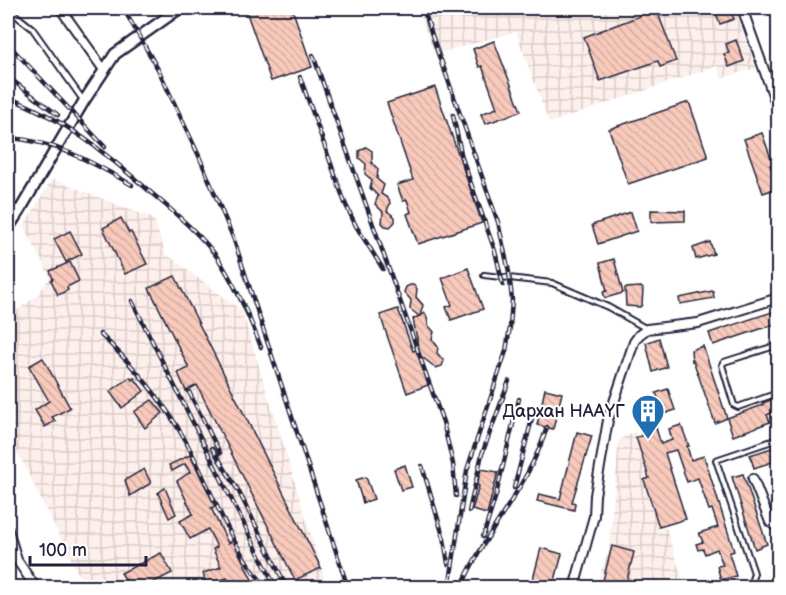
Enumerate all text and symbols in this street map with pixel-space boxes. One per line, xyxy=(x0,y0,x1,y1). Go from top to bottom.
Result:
building icon: Дархан НААҮГ xyxy=(630,393,666,440)
place label: Дархан НААҮГ xyxy=(503,401,625,422)
scale bar xyxy=(30,529,146,567)
text: 100 m xyxy=(39,540,87,561)

